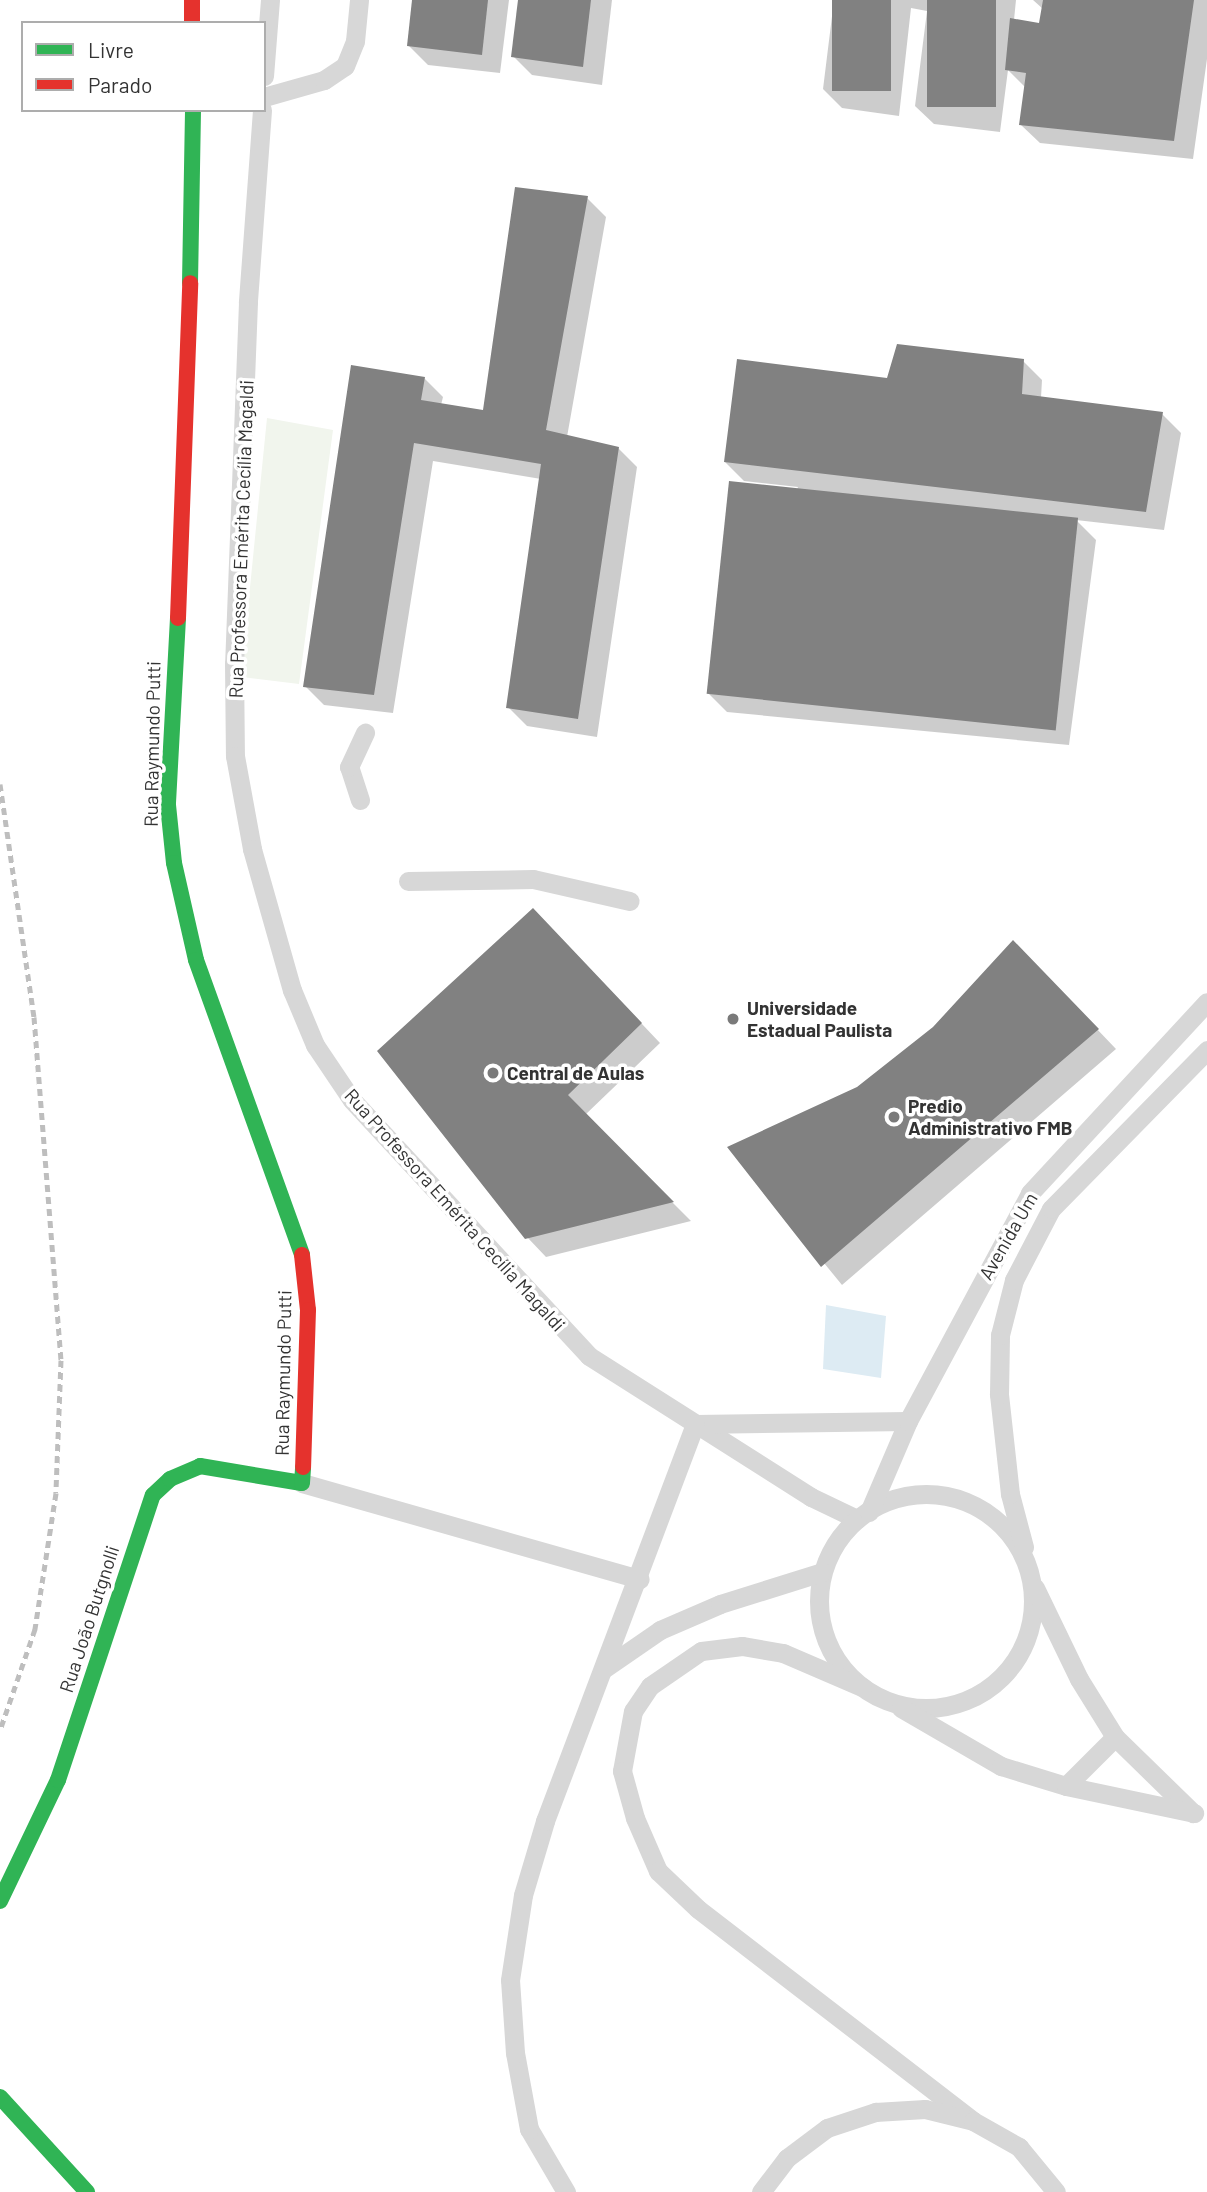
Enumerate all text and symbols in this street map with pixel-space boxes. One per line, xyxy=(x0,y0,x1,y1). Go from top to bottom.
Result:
legend xyxy=(21,21,266,112)
text: Livre xyxy=(88,37,134,62)
text: Parado xyxy=(88,72,152,97)
street label: Rua Professora Emérita Cecília Magaldi xyxy=(224,379,258,699)
street label: Rua Raymundo Putti xyxy=(139,661,165,827)
place label: Universidade Estadual Paulista xyxy=(747,997,892,1041)
marker: Universidade Estadual Paulista xyxy=(725,1011,741,1027)
place label: Central de Aulas xyxy=(507,1062,644,1084)
marker: Central de Aulas xyxy=(485,1065,501,1081)
street label: Rua Professora Emérita Cecília Magaldi xyxy=(340,1084,570,1336)
place label: Predio Administrativo FMB xyxy=(908,1095,1073,1139)
marker: Predio Administrativo FMB xyxy=(886,1109,902,1125)
street label: Avenida Um xyxy=(974,1188,1042,1284)
street label: Rua Raymundo Putti xyxy=(270,1290,296,1456)
street label: Rua João Butgnolli xyxy=(54,1543,124,1695)

